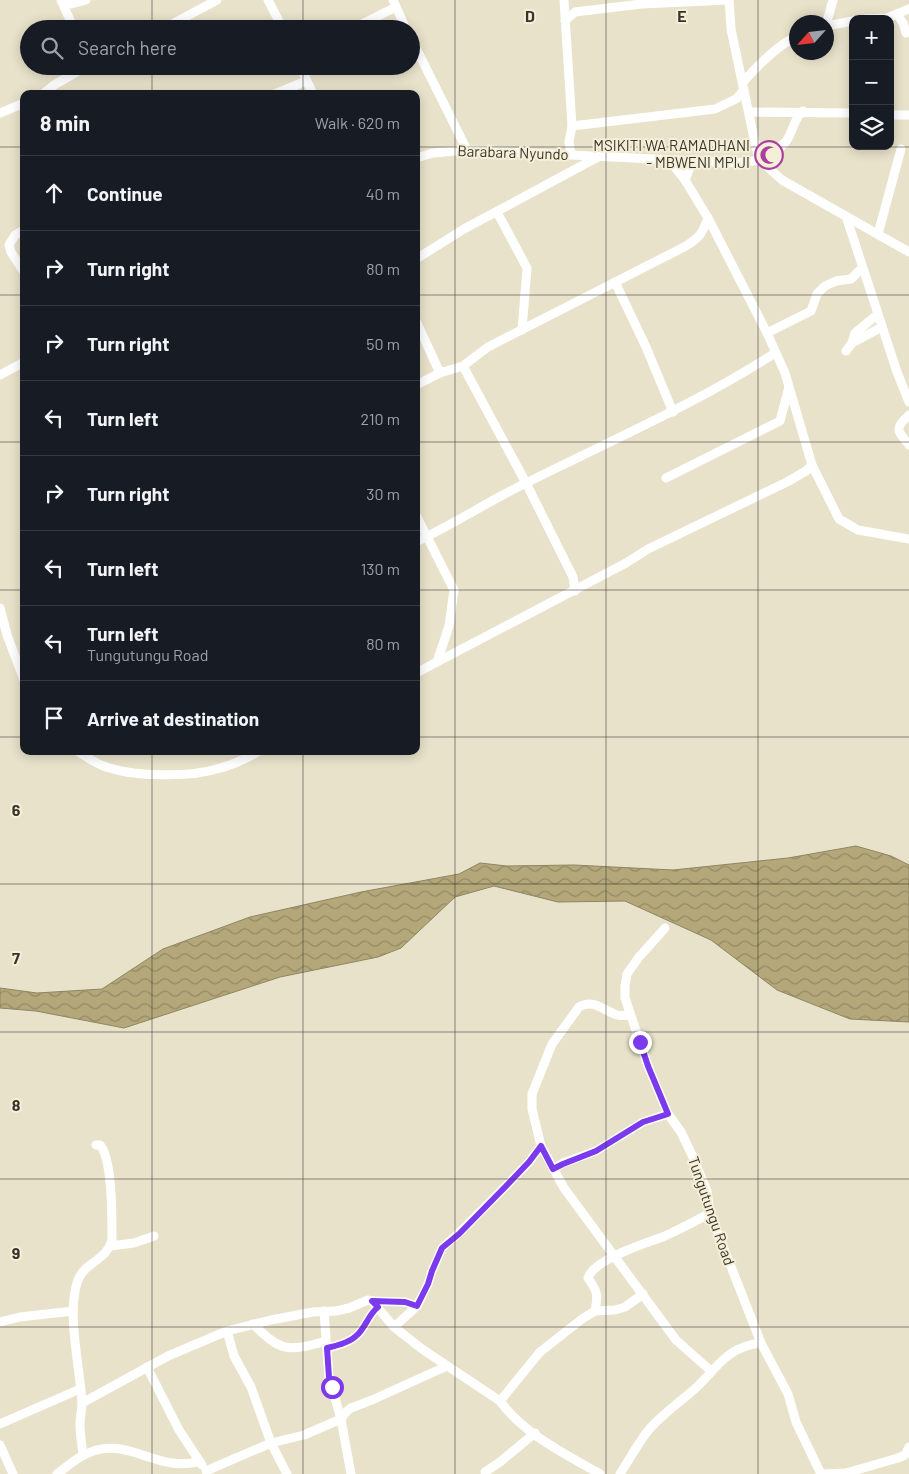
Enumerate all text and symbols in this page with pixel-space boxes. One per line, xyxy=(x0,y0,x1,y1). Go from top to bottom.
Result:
text: D xyxy=(525,6,535,25)
text: E xyxy=(677,6,687,25)
north arrow xyxy=(789,15,834,60)
map controls xyxy=(849,15,894,150)
button: + xyxy=(849,15,894,60)
search box xyxy=(20,20,420,75)
icon: search xyxy=(38,34,66,62)
text: Search here xyxy=(78,36,177,59)
button: − xyxy=(849,60,894,105)
button: layers xyxy=(849,105,894,150)
text: 8 min xyxy=(40,110,90,135)
text: Walk · 620 m xyxy=(315,113,400,132)
place label: MSIKITI WA RAMADHANI - MBWENI MPIJI xyxy=(593,136,750,171)
mosque icon: MSIKITI WA RAMADHANI - MBWENI MPIJI xyxy=(754,140,784,170)
street label: Barabara Nyundo xyxy=(457,141,569,163)
icon: ahead xyxy=(40,179,68,207)
text: Continue xyxy=(87,182,163,205)
text: 40 m xyxy=(366,184,400,203)
icon: right xyxy=(40,254,68,282)
text: Turn right xyxy=(87,257,169,280)
text: 80 m xyxy=(366,259,400,278)
icon: right xyxy=(40,329,68,357)
text: Turn right xyxy=(87,332,169,355)
text: 50 m xyxy=(366,334,400,353)
icon: left xyxy=(40,404,68,432)
text: Turn left xyxy=(87,407,158,430)
text: 210 m xyxy=(361,409,400,428)
icon: right xyxy=(40,479,68,507)
text: Turn right xyxy=(87,482,169,505)
text: 30 m xyxy=(366,484,400,503)
icon: left xyxy=(40,554,68,582)
text: Turn left xyxy=(87,557,158,580)
text: 130 m xyxy=(361,559,400,578)
text: Turn left xyxy=(87,622,158,645)
icon: left xyxy=(40,629,68,657)
text: 80 m xyxy=(366,634,400,653)
text: Tungutungu Road xyxy=(87,645,209,664)
icon: arrive xyxy=(40,704,68,732)
text: Arrive at destination xyxy=(87,707,259,730)
text: 6 xyxy=(12,800,21,819)
text: 7 xyxy=(12,948,20,967)
route end xyxy=(629,1031,652,1054)
text: 8 xyxy=(12,1095,21,1114)
street label: Tungutungu Road xyxy=(685,1154,739,1267)
text: 9 xyxy=(12,1243,20,1262)
route start xyxy=(321,1376,344,1399)

